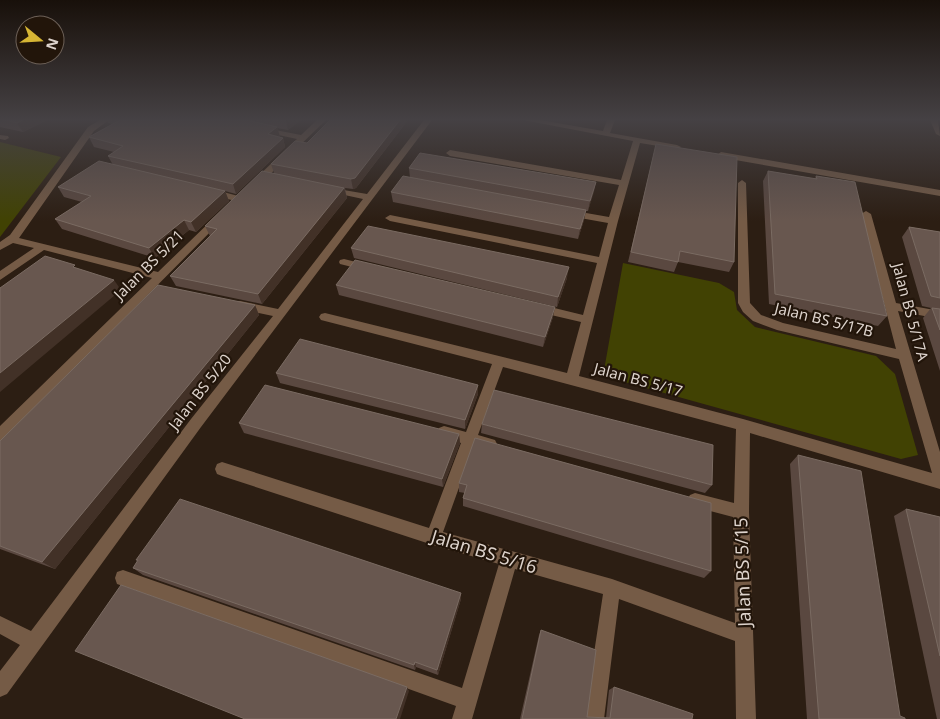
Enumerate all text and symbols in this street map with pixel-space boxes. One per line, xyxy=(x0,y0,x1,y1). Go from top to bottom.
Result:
north arrow xyxy=(15,15,65,65)
text: N xyxy=(42,36,64,53)
street label: Jalan BS 5/21 xyxy=(108,225,188,305)
street label: Jalan BS 5/17A xyxy=(888,259,934,363)
street label: Jalan BS 5/17B xyxy=(771,297,876,341)
street label: Jalan BS 5/20 xyxy=(162,349,235,435)
street label: Jalan BS 5/17 xyxy=(590,357,685,400)
street label: Jalan BS 5/15 xyxy=(728,517,756,629)
street label: Jalan BS 5/16 xyxy=(427,523,540,579)

